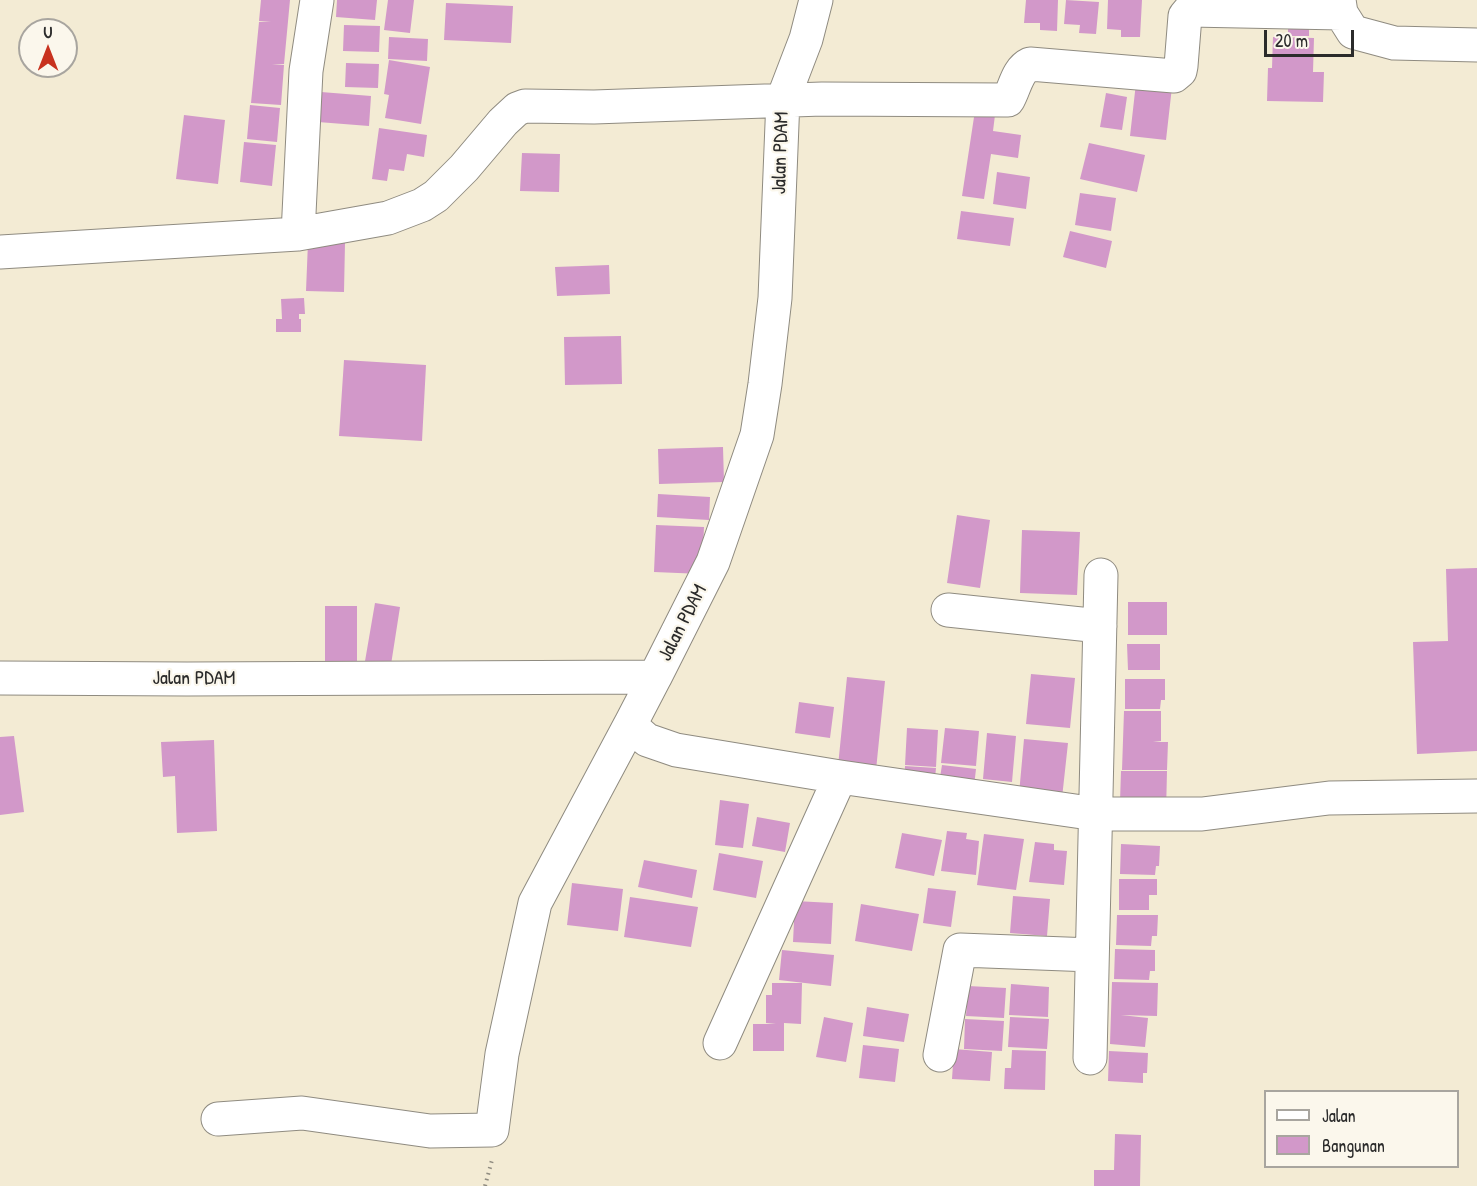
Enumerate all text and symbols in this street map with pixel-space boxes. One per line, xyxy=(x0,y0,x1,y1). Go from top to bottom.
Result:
north arrow xyxy=(18,18,78,78)
scale bar xyxy=(1267,18,1357,56)
text: U xyxy=(44,21,52,43)
text: 20 m xyxy=(1275,28,1308,53)
street label: Jalan PDAM xyxy=(768,111,794,195)
street label: Jalan PDAM xyxy=(654,581,712,665)
street label: Jalan PDAM xyxy=(153,667,235,691)
legend xyxy=(1264,1090,1459,1168)
text: Jalan xyxy=(1322,1103,1356,1128)
text: Bangunan xyxy=(1322,1133,1385,1158)

